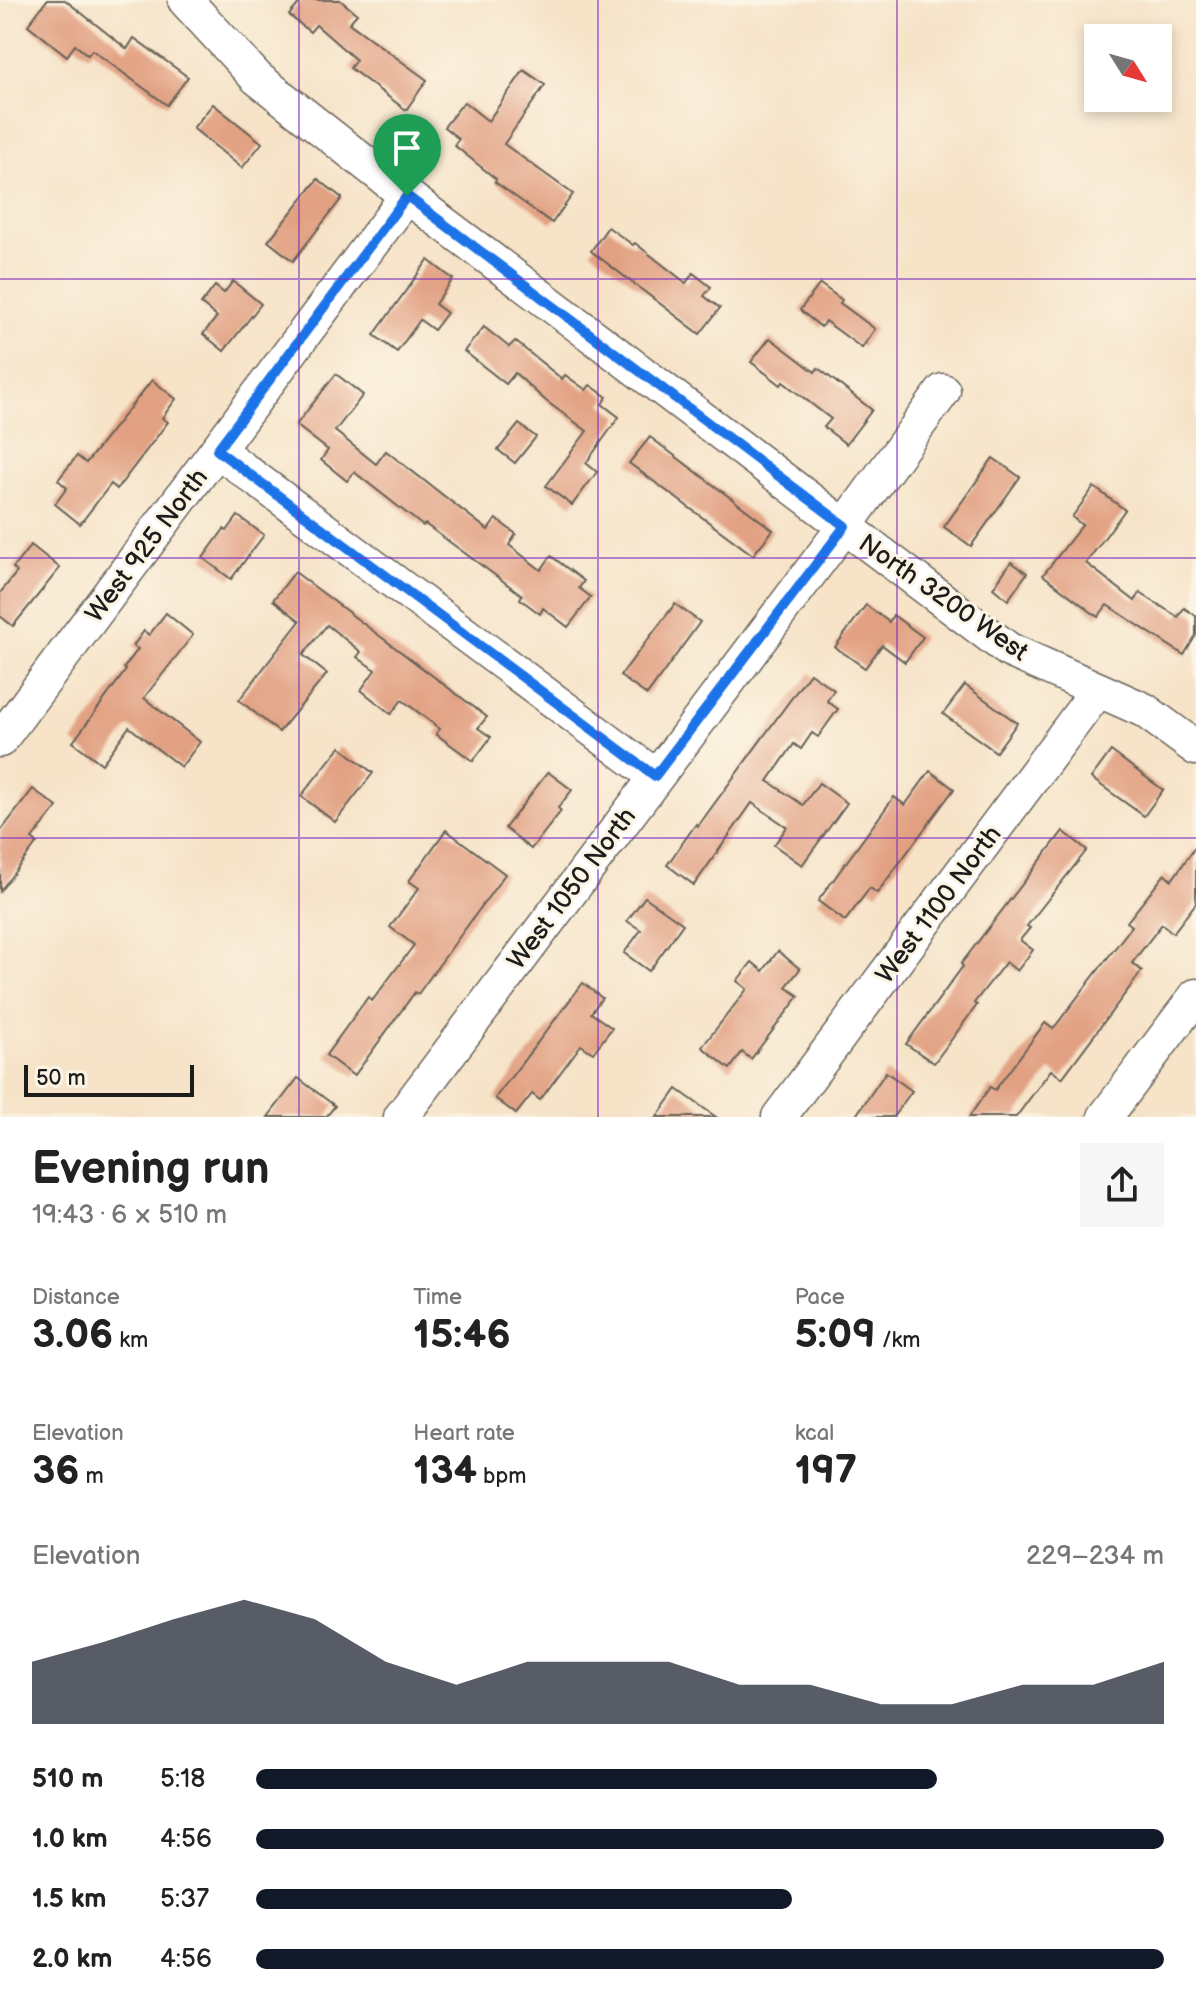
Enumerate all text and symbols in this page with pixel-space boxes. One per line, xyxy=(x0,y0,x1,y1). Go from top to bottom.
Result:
north arrow xyxy=(1084,24,1172,112)
map controls xyxy=(1084,24,1172,112)
pin xyxy=(373,114,441,196)
icon: arrive xyxy=(385,126,429,170)
street label: West 925 North xyxy=(79,463,215,629)
street label: North 3200 West xyxy=(852,528,1034,668)
street label: West 1050 North xyxy=(501,802,643,976)
street label: West 1100 North xyxy=(870,820,1009,990)
scale bar xyxy=(24,1061,194,1097)
text: 50 m xyxy=(36,1065,86,1092)
text: Evening run xyxy=(32,1143,269,1196)
button: share xyxy=(1080,1143,1164,1227)
text: 19:43 · 6 × 510 m xyxy=(32,1200,227,1231)
text: Distance xyxy=(32,1284,120,1311)
text: Time xyxy=(413,1284,462,1311)
text: Pace xyxy=(795,1284,845,1311)
text: 3.06 xyxy=(32,1311,113,1359)
text: 15:46 xyxy=(413,1311,511,1359)
text: 5:09 xyxy=(795,1311,876,1359)
text: km xyxy=(113,1327,148,1354)
text: /km xyxy=(876,1327,921,1354)
text: Elevation xyxy=(32,1420,124,1447)
text: Heart rate xyxy=(413,1420,515,1447)
text: kcal xyxy=(795,1420,834,1447)
text: 36 xyxy=(32,1447,80,1495)
text: 134 xyxy=(413,1447,477,1495)
text: 197 xyxy=(795,1447,857,1495)
text: m xyxy=(80,1463,104,1490)
text: bpm xyxy=(477,1463,526,1490)
text: Elevation xyxy=(32,1541,140,1572)
text: 229–234 m xyxy=(1026,1541,1164,1572)
text: 510 m xyxy=(32,1764,103,1795)
text: 5:18 xyxy=(160,1764,205,1795)
text: 1.0 km xyxy=(32,1824,108,1855)
text: 4:56 xyxy=(160,1824,212,1855)
text: 1.5 km xyxy=(32,1884,107,1915)
text: 5:37 xyxy=(160,1884,209,1915)
text: 2.0 km xyxy=(32,1944,112,1975)
text: 4:56 xyxy=(160,1944,212,1975)

